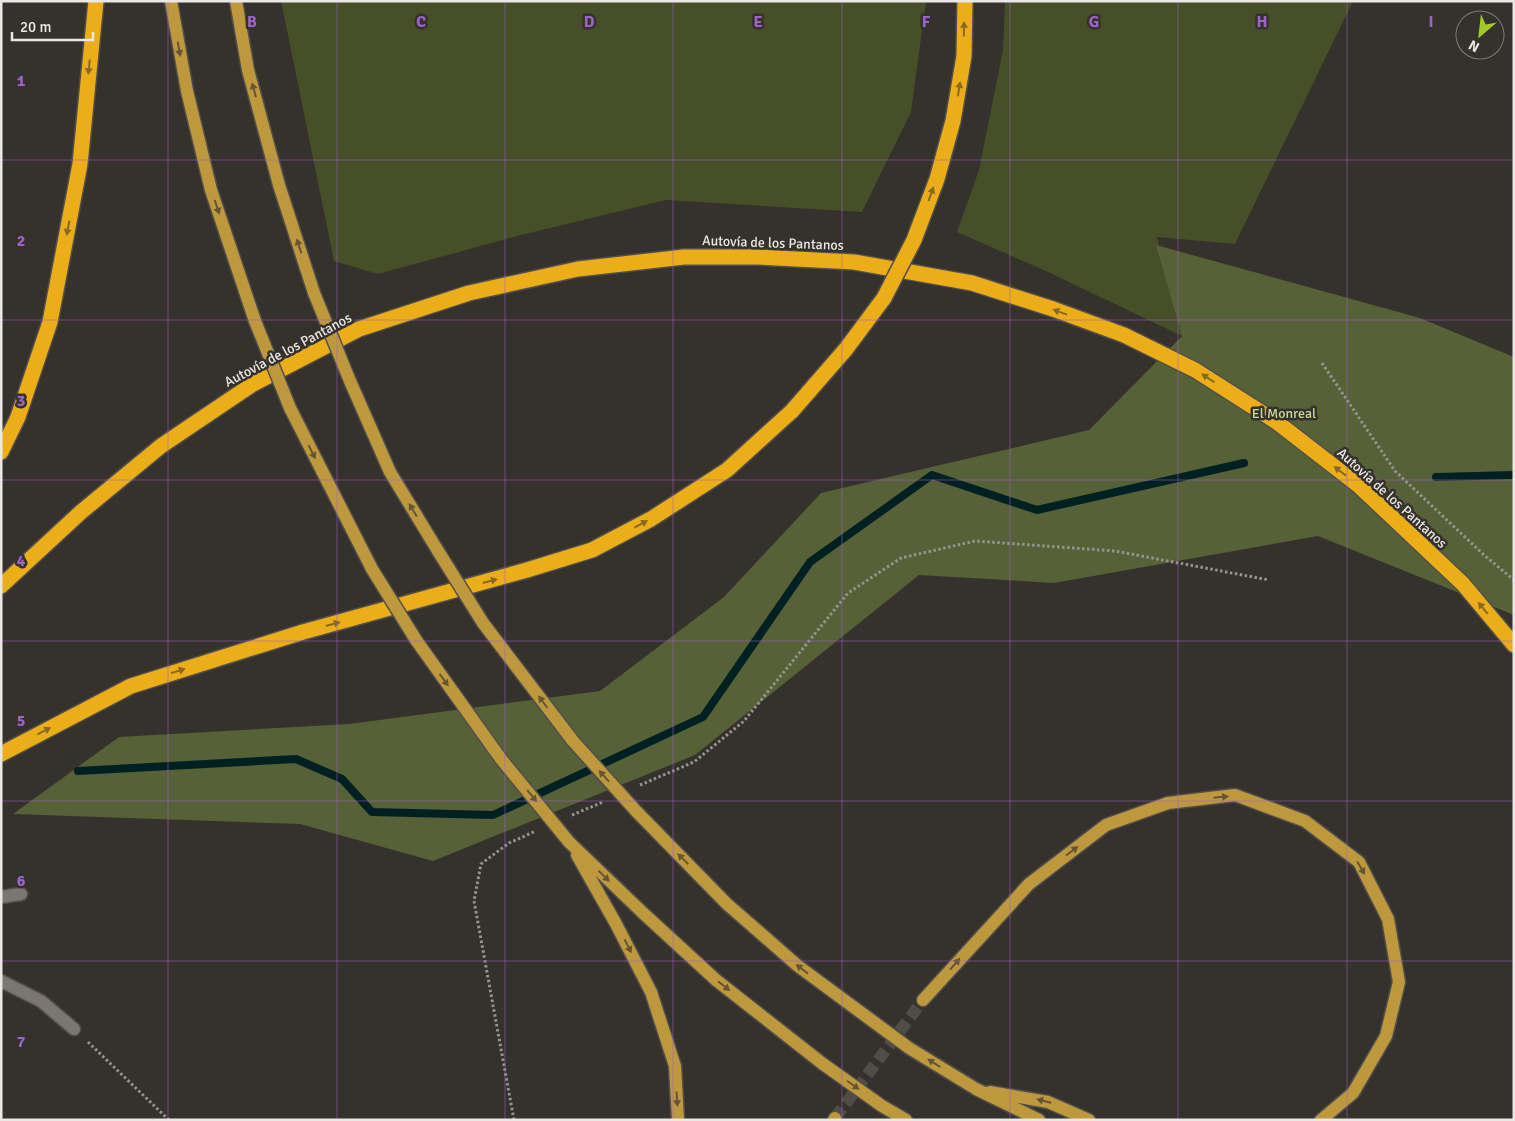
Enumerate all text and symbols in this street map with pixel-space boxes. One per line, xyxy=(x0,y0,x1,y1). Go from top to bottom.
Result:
scale bar xyxy=(12,10,94,42)
north arrow xyxy=(1455,10,1505,60)
text: B xyxy=(247,12,257,32)
text: C xyxy=(416,12,426,32)
text: D xyxy=(584,12,595,32)
text: E xyxy=(753,12,763,32)
text: F xyxy=(922,12,931,32)
text: G xyxy=(1089,12,1099,32)
text: H xyxy=(1257,12,1267,32)
text: I xyxy=(1428,12,1434,32)
text: 20 m xyxy=(20,18,51,36)
one-way arrow xyxy=(961,21,969,37)
text: N xyxy=(1466,36,1482,56)
one-way arrow xyxy=(176,42,184,58)
one-way arrow xyxy=(85,59,93,75)
text: 1 xyxy=(17,71,26,91)
one-way arrow xyxy=(955,81,963,97)
one-way arrow xyxy=(250,83,258,98)
one-way arrow xyxy=(928,187,936,201)
one-way arrow xyxy=(214,200,221,215)
one-way arrow xyxy=(63,220,71,236)
text: 2 xyxy=(17,231,25,251)
street label: Autovía de los Pantanos xyxy=(702,232,844,254)
one-way arrow xyxy=(295,239,302,254)
one-way arrow xyxy=(1052,308,1067,315)
street label: Autovía de los Pantanos xyxy=(221,309,355,391)
one-way arrow xyxy=(1201,373,1214,383)
text: 3 xyxy=(17,391,25,411)
park label: El Monreal xyxy=(1252,405,1316,422)
one-way arrow xyxy=(308,444,316,459)
street label: Autovía de los Pantanos xyxy=(1334,444,1450,552)
one-way arrow xyxy=(1334,466,1347,477)
one-way arrow xyxy=(408,503,417,516)
one-way arrow xyxy=(634,520,649,528)
text: 4 xyxy=(17,551,26,571)
one-way arrow xyxy=(482,576,497,584)
one-way arrow xyxy=(1477,601,1488,614)
one-way arrow xyxy=(325,619,340,627)
one-way arrow xyxy=(170,667,185,675)
one-way arrow xyxy=(439,673,449,687)
one-way arrow xyxy=(538,696,549,709)
text: 5 xyxy=(17,711,25,731)
one-way arrow xyxy=(37,727,51,735)
one-way arrow xyxy=(599,770,610,783)
one-way arrow xyxy=(526,790,538,802)
one-way arrow xyxy=(1213,793,1229,801)
one-way arrow xyxy=(1065,846,1078,857)
one-way arrow xyxy=(677,853,689,865)
one-way arrow xyxy=(1357,860,1365,875)
one-way arrow xyxy=(598,870,610,882)
text: 6 xyxy=(17,871,26,891)
one-way arrow xyxy=(624,938,632,953)
one-way arrow xyxy=(949,958,961,970)
one-way arrow xyxy=(796,963,809,974)
one-way arrow xyxy=(717,981,731,991)
text: 7 xyxy=(17,1032,26,1052)
one-way arrow xyxy=(928,1059,941,1068)
one-way arrow xyxy=(846,1080,860,1090)
one-way arrow xyxy=(673,1091,681,1107)
one-way arrow xyxy=(1036,1097,1051,1105)

